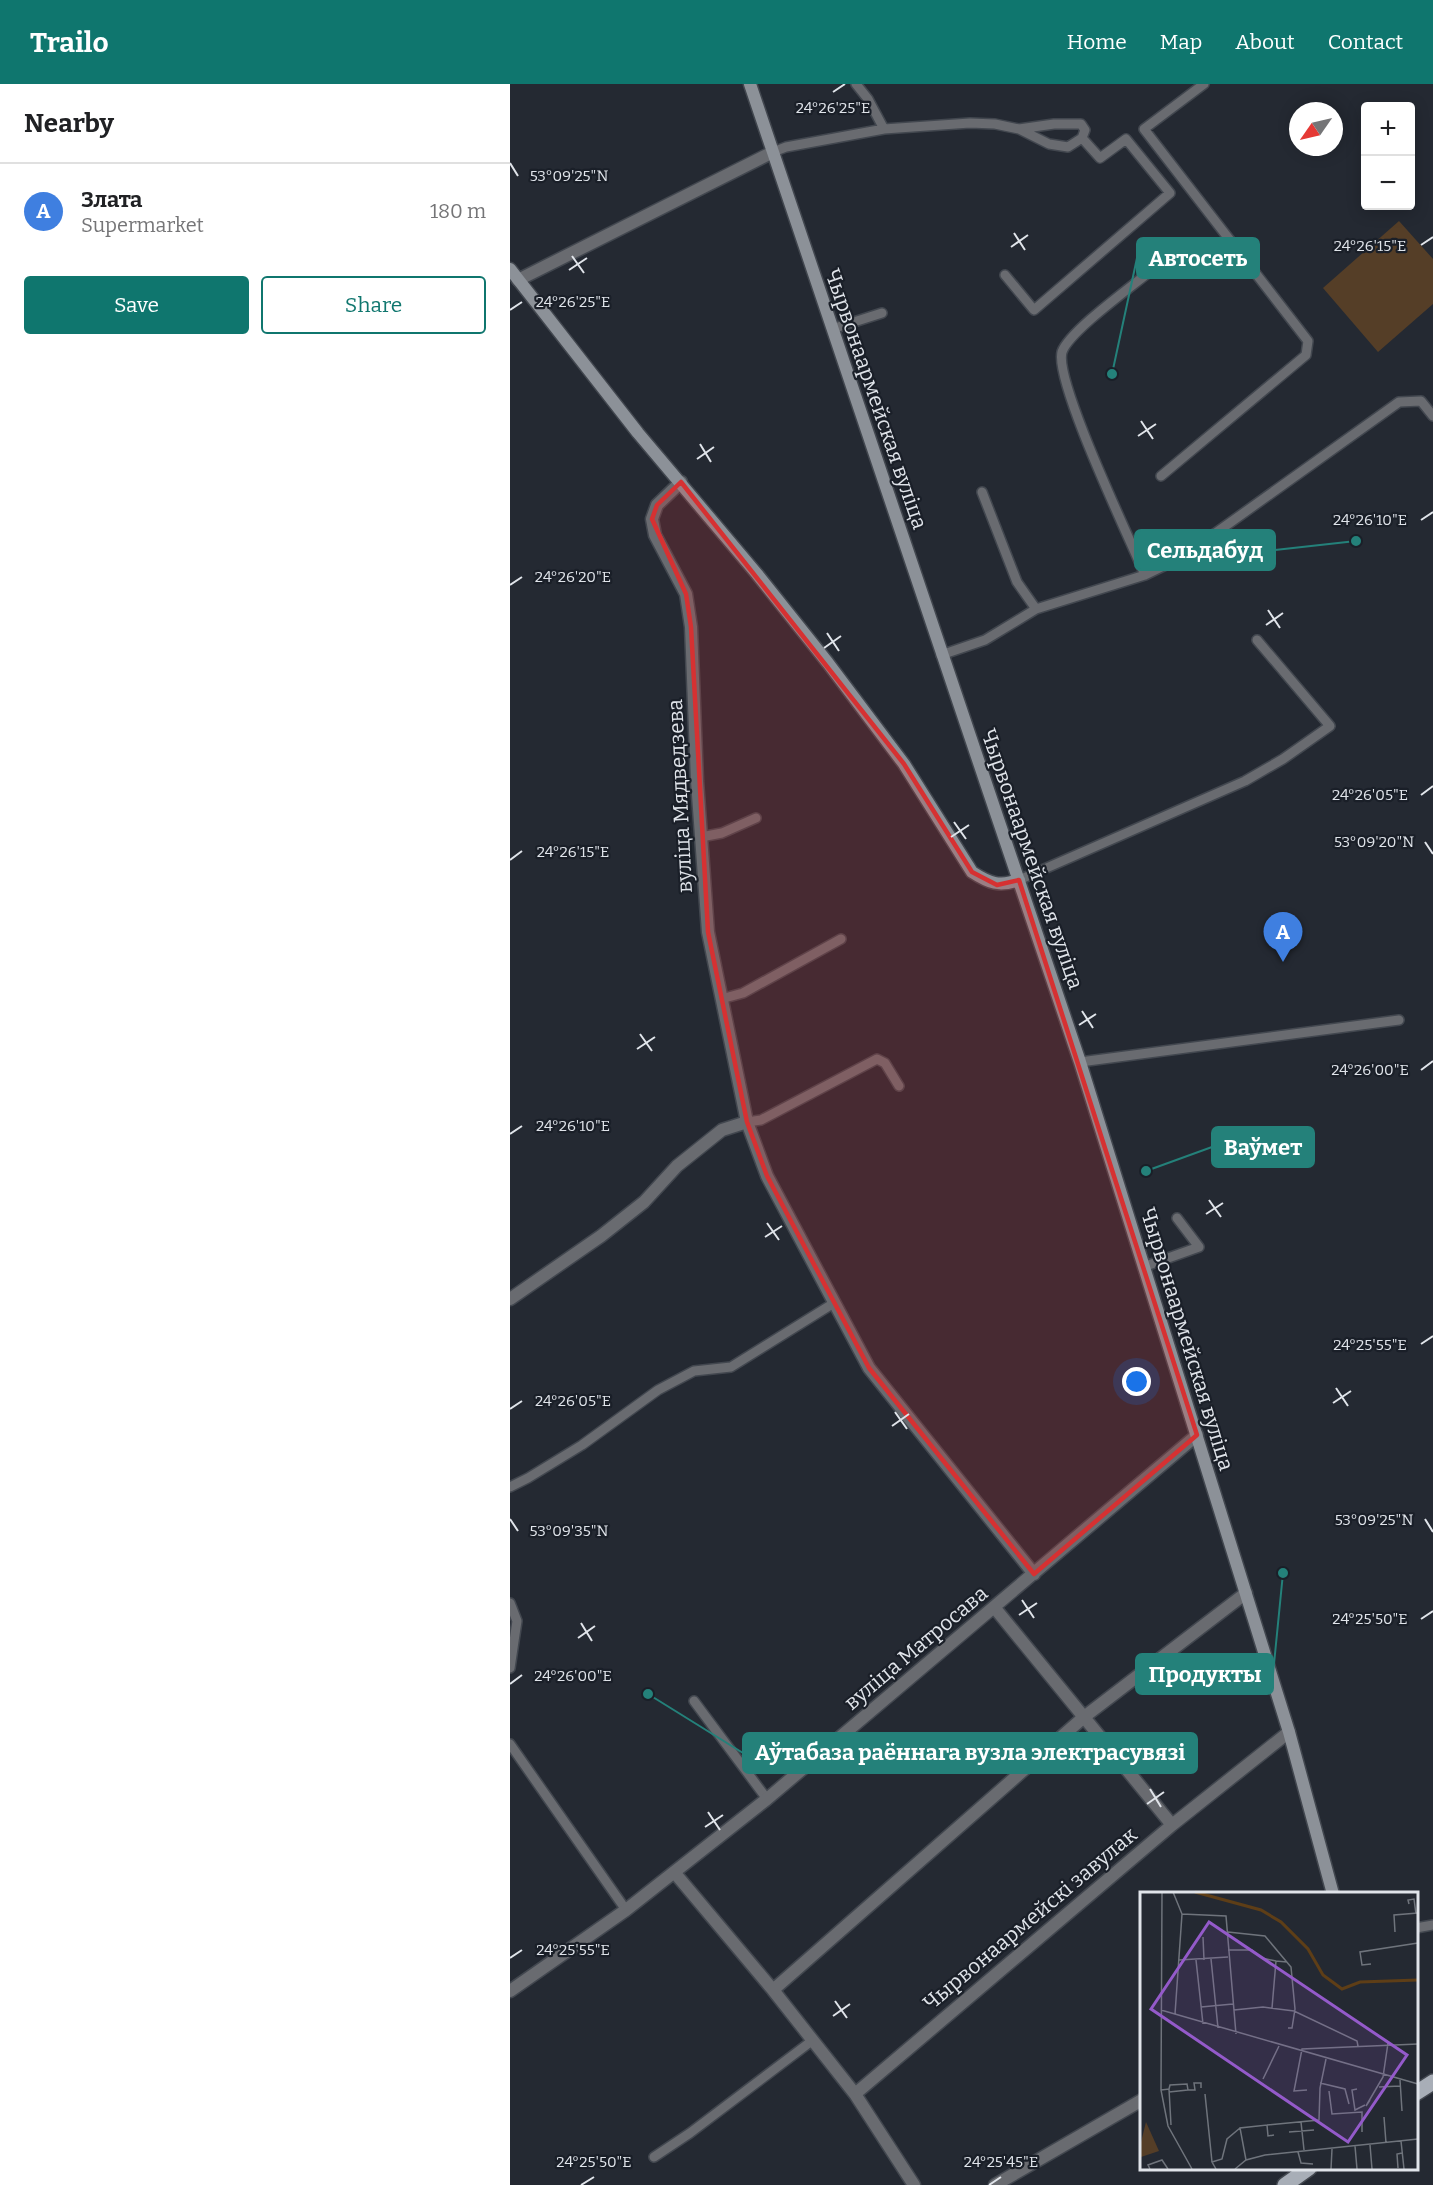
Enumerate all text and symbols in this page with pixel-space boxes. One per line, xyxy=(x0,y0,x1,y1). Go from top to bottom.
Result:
text: Trailo xyxy=(30,26,109,59)
text: Home xyxy=(1067,29,1127,55)
text: Map xyxy=(1160,29,1202,55)
text: About xyxy=(1235,29,1295,55)
text: Contact xyxy=(1328,29,1403,55)
text: 24°26'25"E xyxy=(796,99,870,117)
north arrow xyxy=(1289,102,1343,156)
map controls xyxy=(1361,102,1415,210)
button: + xyxy=(1361,102,1415,156)
text: Nearby xyxy=(24,108,114,139)
button: − xyxy=(1361,156,1415,210)
text: 53°09'25"N xyxy=(530,167,608,185)
text: Злата xyxy=(81,186,142,213)
text: A xyxy=(36,199,51,223)
text: 180 m xyxy=(430,199,486,223)
text: Supermarket xyxy=(81,213,204,237)
text: 24°26'15"E xyxy=(1334,237,1406,255)
callout: Автосеть xyxy=(1137,238,1259,278)
text: Автосеть xyxy=(1149,245,1248,272)
street label: Чырвонаармейская вуліца xyxy=(819,265,933,533)
button: Save xyxy=(24,276,249,334)
button: Share xyxy=(261,276,486,334)
text: 24°26'25"E xyxy=(536,293,610,311)
text: 24°26'10"E xyxy=(1333,511,1407,529)
callout: Сельдабуд xyxy=(1135,530,1275,570)
text: Сельдабуд xyxy=(1147,537,1263,564)
text: 24°26'20"E xyxy=(535,568,611,586)
street label: вуліца Мядведзева xyxy=(662,698,698,894)
street label: Чырвонаармейская вуліца xyxy=(975,725,1089,993)
text: 24°26'05"E xyxy=(1332,786,1408,804)
text: 53°09'20"N xyxy=(1334,833,1414,851)
text: 24°26'15"E xyxy=(537,843,609,861)
pin: A xyxy=(1264,912,1302,962)
text: 24°26'00"E xyxy=(1331,1061,1409,1079)
text: 24°26'10"E xyxy=(536,1117,610,1135)
callout: Ваўмет xyxy=(1212,1127,1314,1167)
text: Ваўмет xyxy=(1224,1134,1302,1161)
street label: Чырвонаармейская вуліца xyxy=(1135,1204,1240,1474)
text: 24°25'55"E xyxy=(1333,1336,1407,1354)
your location xyxy=(1122,1367,1151,1396)
text: 24°26'05"E xyxy=(535,1392,611,1410)
text: 53°09'25"N xyxy=(1335,1511,1413,1529)
text: 53°09'35"N xyxy=(529,1522,609,1540)
street label: вуліца Матросава xyxy=(839,1580,993,1716)
text: 24°25'50"E xyxy=(1332,1610,1408,1628)
callout: Продукты xyxy=(1136,1654,1273,1694)
text: Продукты xyxy=(1148,1661,1262,1688)
text: 24°26'00"E xyxy=(534,1667,612,1685)
callout: Аўтабаза раённага вузла электрасувязі xyxy=(743,1733,1197,1773)
text: Аўтабаза раённага вузла электрасувязі xyxy=(755,1739,1185,1766)
street label: Чырвонаармейскі завулак xyxy=(918,1821,1143,2016)
inset map xyxy=(1140,1892,1418,2170)
text: 24°25'55"E xyxy=(536,1941,610,1959)
text: 24°25'50"E xyxy=(556,2153,632,2171)
text: 24°25'45"E xyxy=(964,2153,1038,2171)

